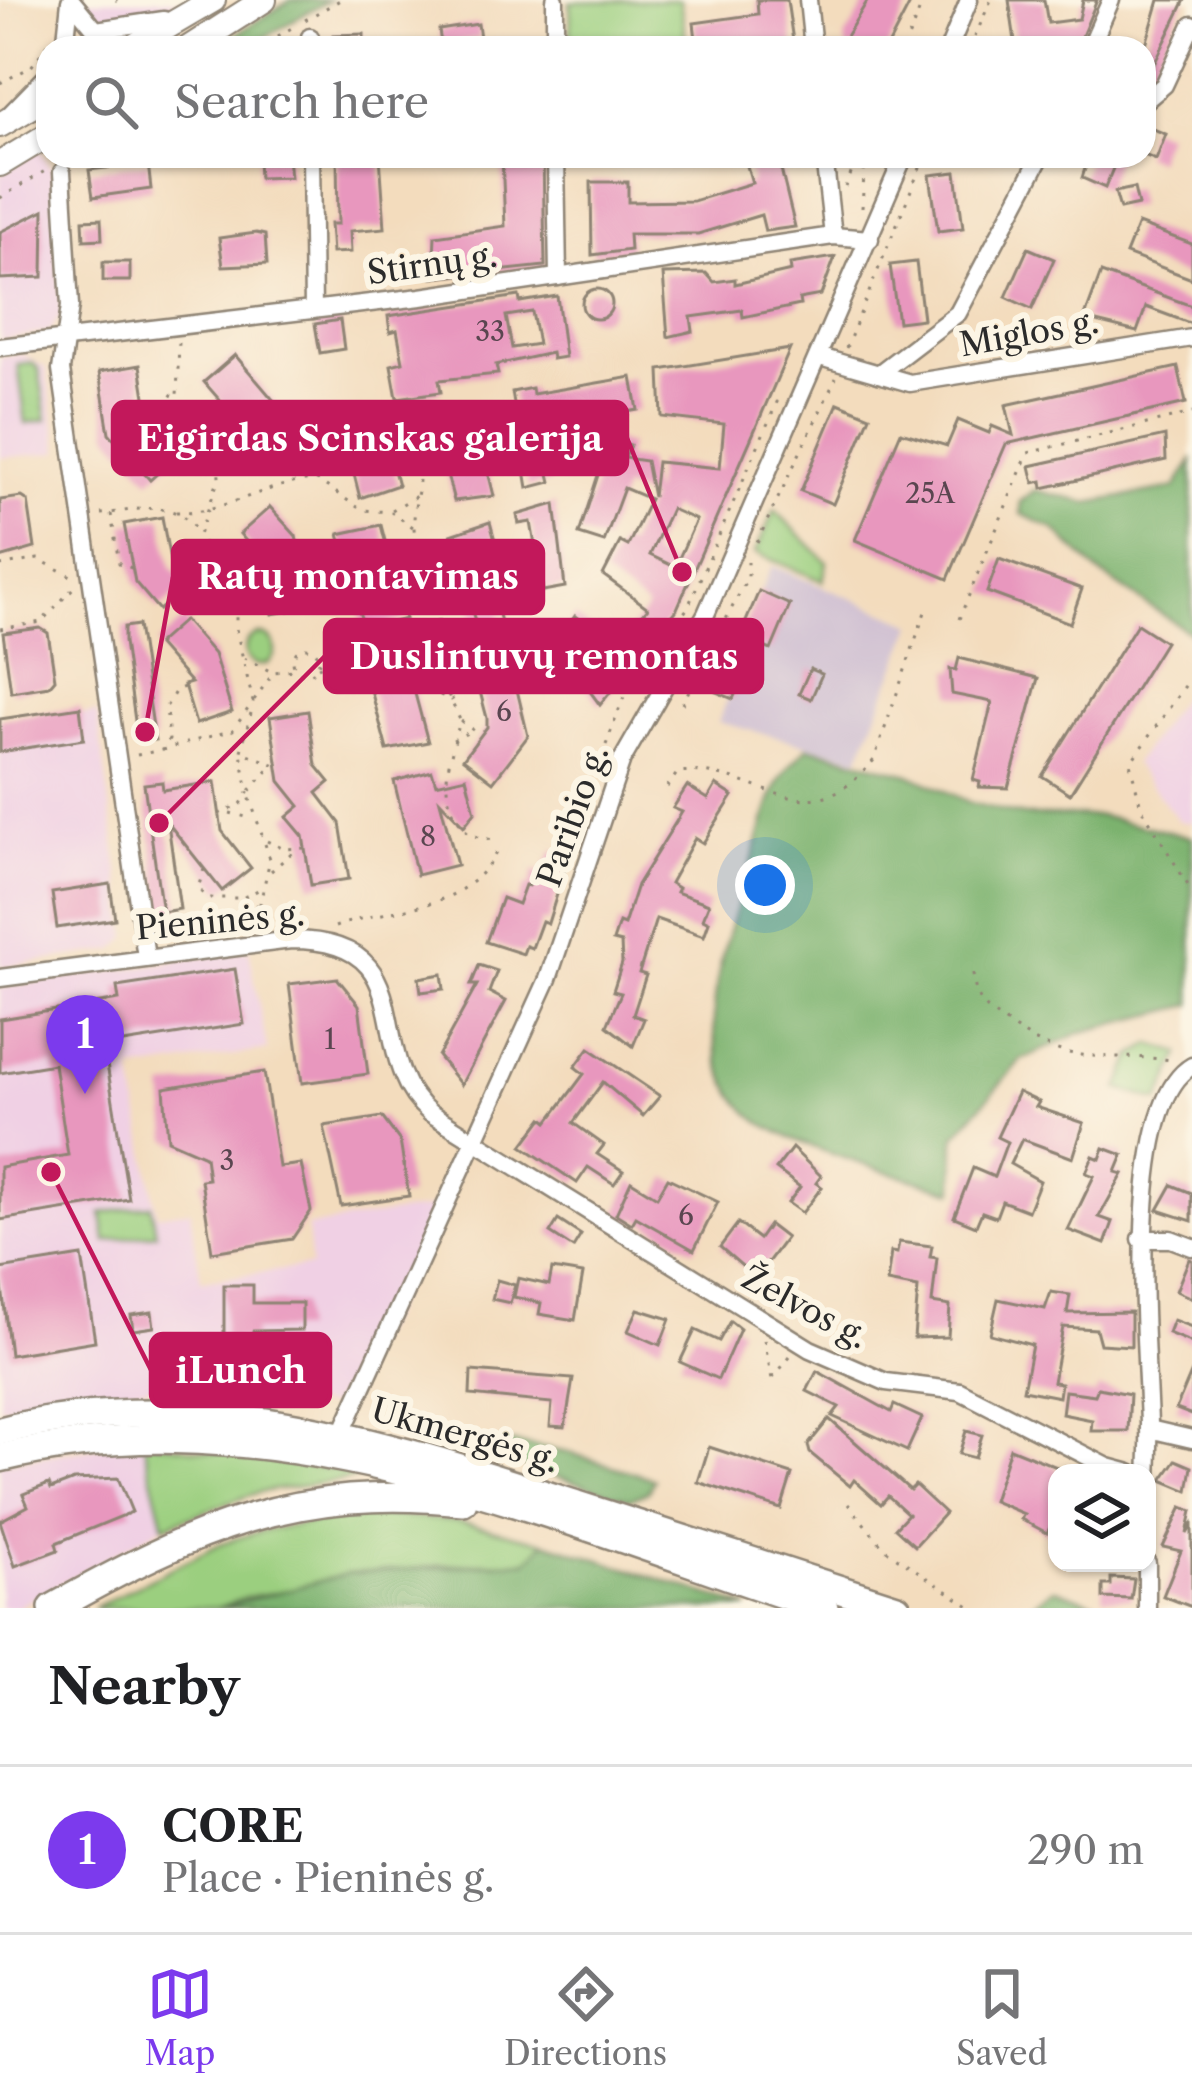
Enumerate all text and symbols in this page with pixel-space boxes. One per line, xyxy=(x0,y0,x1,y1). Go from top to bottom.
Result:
search box xyxy=(36,36,1156,168)
icon: search xyxy=(78,69,144,135)
text: Search here xyxy=(174,74,429,130)
street label: Stirnų g. xyxy=(364,235,500,293)
street label: Miglos g. xyxy=(956,301,1102,365)
house number: 33 xyxy=(475,315,505,348)
callout: Eigirdas Scinskas galerija xyxy=(113,402,627,474)
text: Eigirdas Scinskas galerija xyxy=(137,416,604,460)
house number: 25A xyxy=(905,477,956,510)
callout: Ratų montavimas xyxy=(173,541,543,613)
text: Ratų montavimas xyxy=(197,554,519,598)
callout: Duslintuvų remontas xyxy=(325,620,762,692)
text: Duslintuvų remontas xyxy=(350,634,738,678)
house number: 6 xyxy=(496,695,512,728)
street label: Paribio g. xyxy=(528,740,618,892)
house number: 8 xyxy=(420,820,436,853)
your location xyxy=(735,855,795,915)
street label: Pieninės g. xyxy=(134,893,306,949)
pin: 1 xyxy=(46,995,124,1094)
house number: 1 xyxy=(324,1023,336,1056)
house number: 3 xyxy=(220,1144,234,1177)
house number: 6 xyxy=(678,1199,694,1232)
street label: Želvos g. xyxy=(735,1256,875,1357)
callout: iLunch xyxy=(151,1334,330,1406)
text: iLunch xyxy=(176,1348,307,1392)
street label: Ukmergės g. xyxy=(367,1389,563,1481)
map controls xyxy=(1048,1464,1156,1572)
button: layers xyxy=(1048,1464,1156,1572)
text: Nearby xyxy=(48,1655,240,1717)
text: CORE xyxy=(162,1798,304,1854)
text: 1 xyxy=(78,1826,96,1874)
text: 290 m xyxy=(1027,1826,1144,1874)
text: Place · Pieninės g. xyxy=(162,1854,494,1902)
tab: Map xyxy=(144,1961,215,2074)
tab: Directions xyxy=(504,1961,667,2074)
tab: Saved xyxy=(956,1961,1048,2074)

